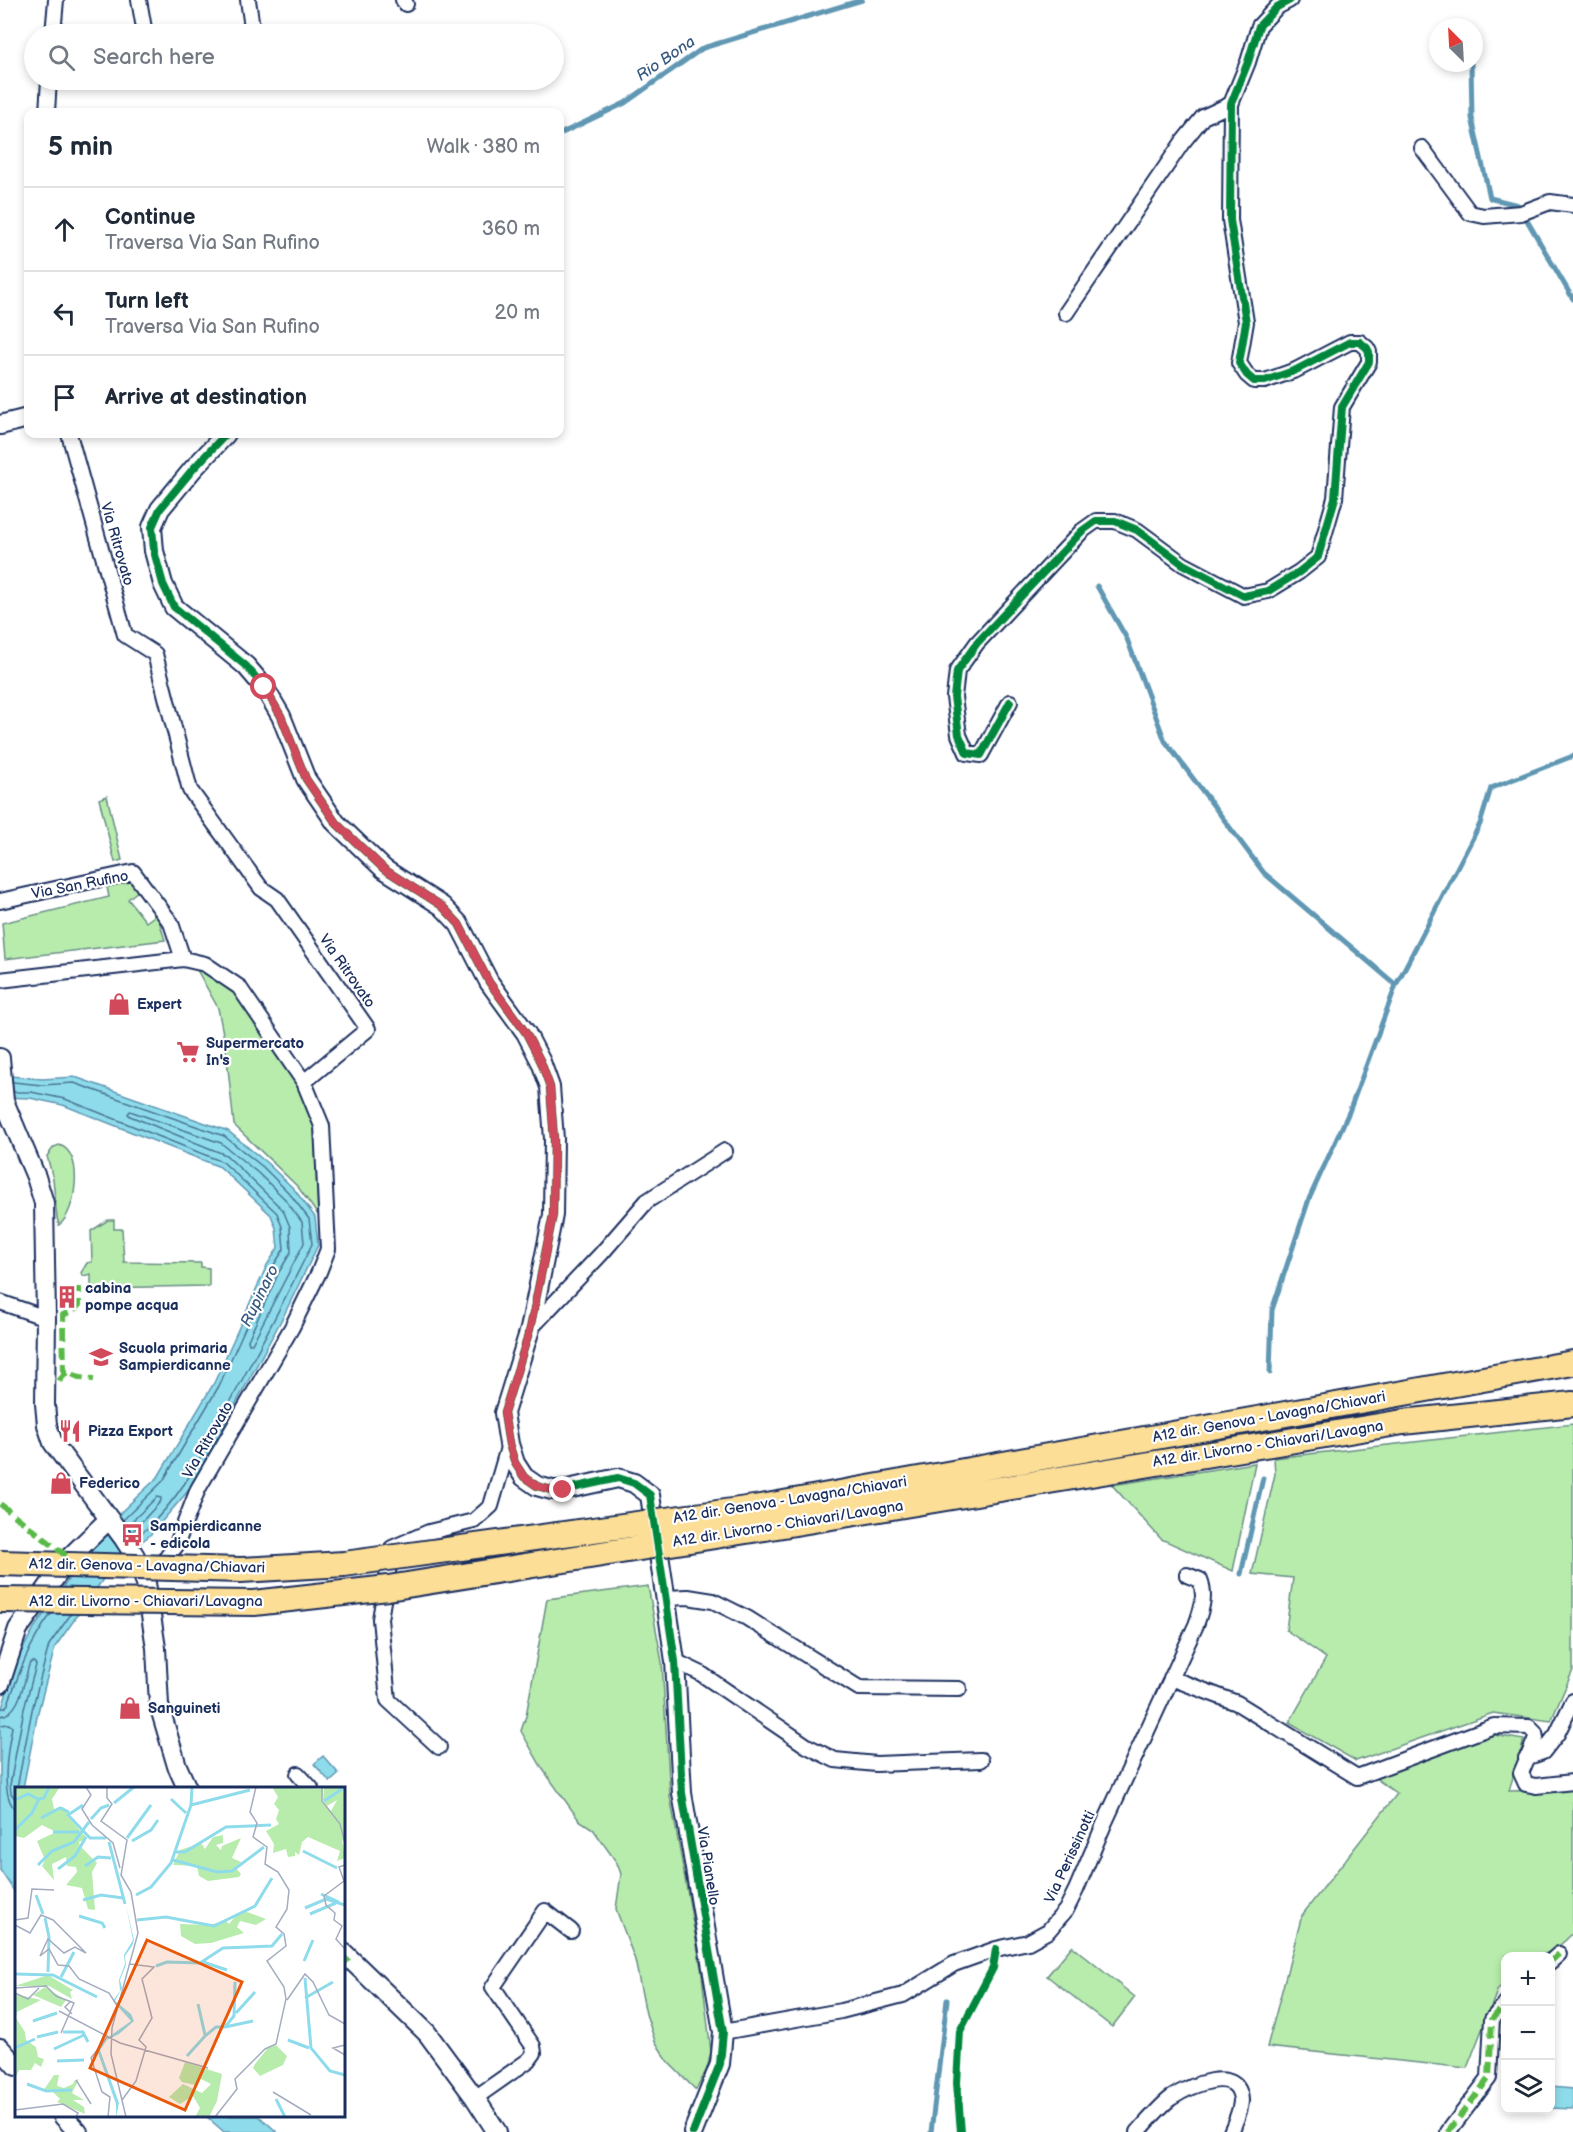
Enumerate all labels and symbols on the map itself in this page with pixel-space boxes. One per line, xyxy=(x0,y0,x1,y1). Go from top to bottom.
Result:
north arrow xyxy=(1429,18,1483,72)
water label: Rio Bona xyxy=(633,32,699,86)
street label: Via Ritrovato xyxy=(96,500,138,588)
route start xyxy=(250,673,276,699)
street label: Via San Rufino xyxy=(30,866,130,904)
street label: Via Ritrovato xyxy=(315,930,379,1012)
shop icon: Expert xyxy=(106,991,132,1017)
place label: Expert xyxy=(137,995,182,1014)
place label: Supermercato In's xyxy=(206,1034,304,1070)
supermarket icon: Supermercato In's xyxy=(175,1039,201,1065)
water label: Rupinaro xyxy=(237,1262,283,1330)
place label: cabina pompe acqua xyxy=(85,1279,179,1315)
building icon: cabina pompe acqua xyxy=(54,1284,80,1310)
place label: Scuola primaria Sampierdicanne xyxy=(119,1339,231,1375)
school or university icon: Scuola primaria Sampierdicanne xyxy=(88,1344,114,1370)
street label: A12 dir. Genova - Lavagna/Chiavari xyxy=(1151,1387,1387,1447)
street label: Via Ritrovato xyxy=(178,1398,238,1482)
street label: A12 dir. Livorno - Chiavari/Lavagna xyxy=(1151,1416,1385,1472)
restaurant icon: Pizza Export xyxy=(57,1418,83,1444)
place label: Pizza Export xyxy=(88,1422,173,1441)
shop icon: Federico xyxy=(48,1470,74,1496)
street label: A12 dir. Genova - Lavagna/Chiavari xyxy=(672,1472,908,1528)
place label: Federico xyxy=(79,1474,141,1493)
route end xyxy=(549,1476,575,1502)
street label: A12 dir. Livorno - Chiavari/Lavagna xyxy=(671,1496,905,1552)
place label: Sampierdicanne - edicola xyxy=(150,1517,262,1553)
bus stop icon: Sampierdicanne - edicola xyxy=(119,1522,145,1548)
street label: A12 dir. Genova - Lavagna/Chiavari xyxy=(29,1554,265,1578)
street label: A12 dir. Livorno - Chiavari/Lavagna xyxy=(29,1592,263,1611)
shop icon: Sanguineti xyxy=(117,1695,143,1721)
place label: Sanguineti xyxy=(148,1699,220,1718)
inset map xyxy=(15,1787,345,2117)
street label: Via Perissinotti xyxy=(1040,1808,1100,1906)
street label: Via Pianello xyxy=(692,1825,724,1907)

